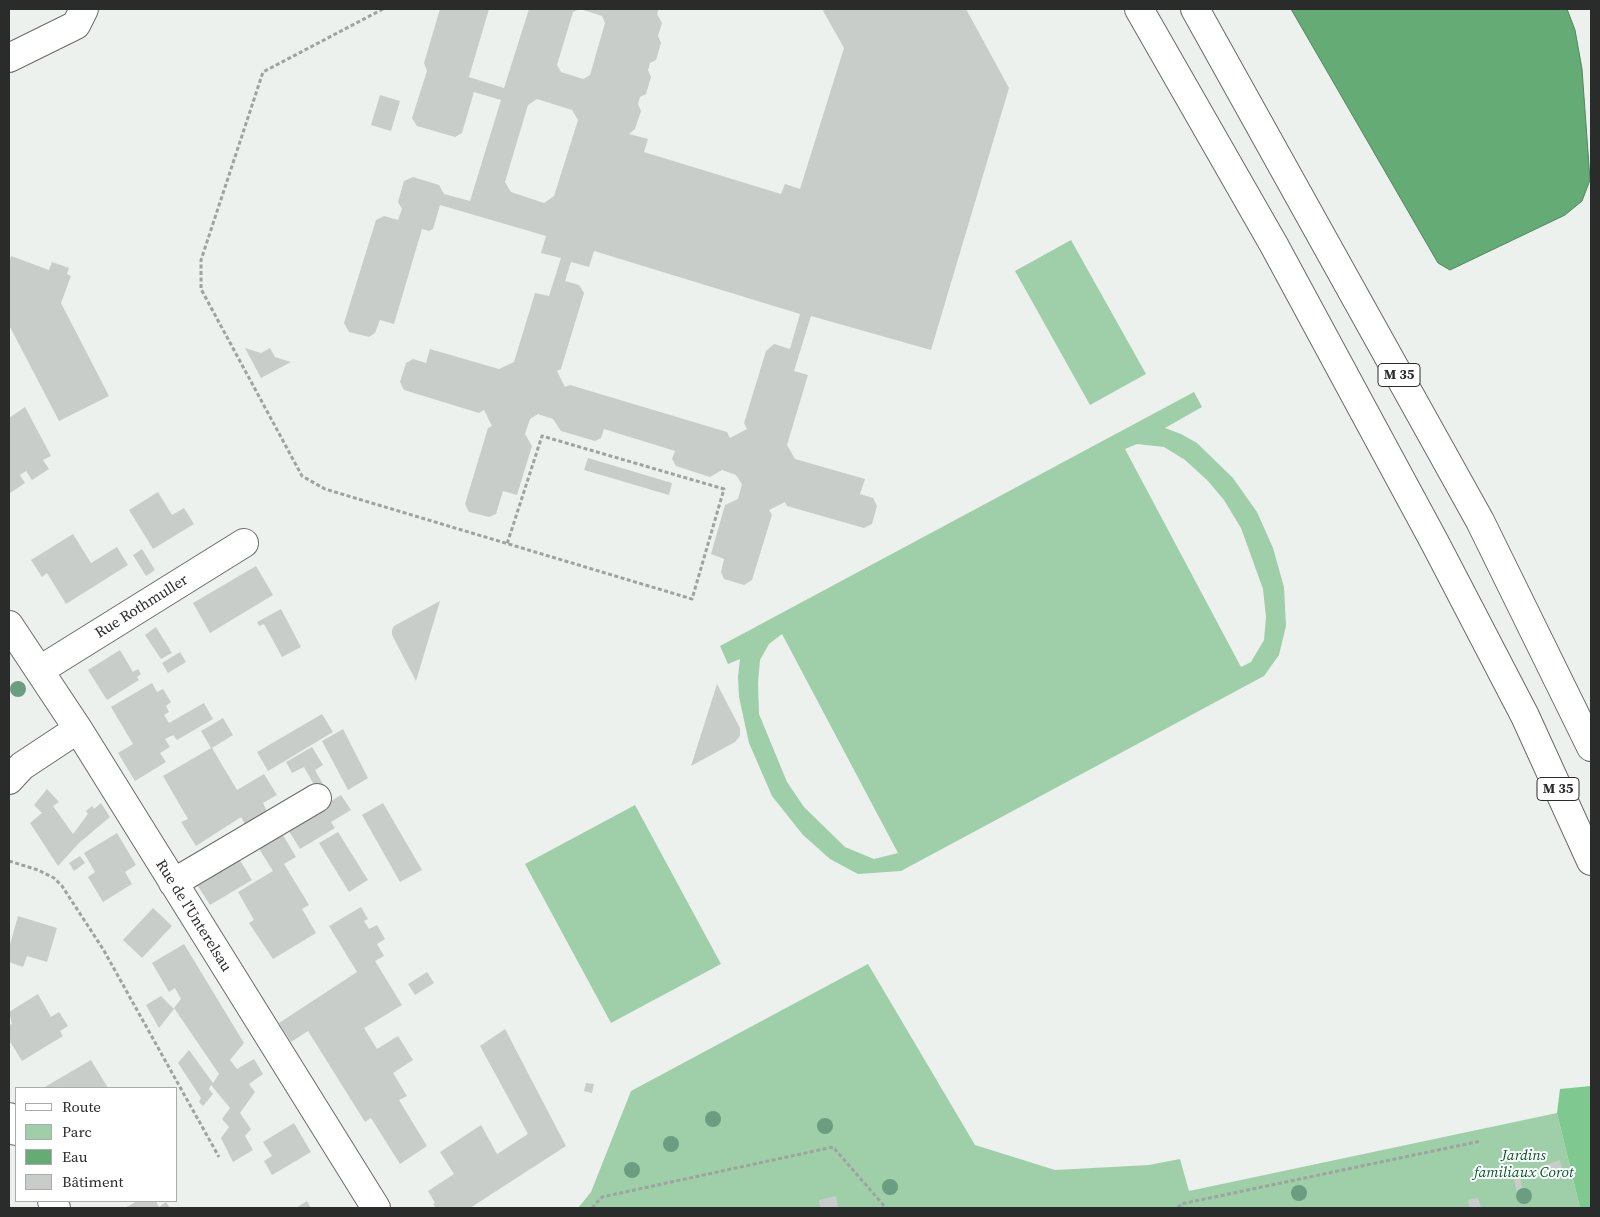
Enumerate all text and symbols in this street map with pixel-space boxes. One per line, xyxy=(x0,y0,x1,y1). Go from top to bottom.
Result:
road number: M 35 xyxy=(1378,364,1420,386)
street label: Rue Rothmuller xyxy=(92,571,192,643)
road number: M 35 xyxy=(1537,778,1579,801)
street label: Rue de l'Unterelsau xyxy=(151,857,235,975)
legend xyxy=(15,1087,178,1202)
text: Route xyxy=(62,1096,101,1117)
text: Parc xyxy=(62,1121,92,1142)
text: Eau xyxy=(62,1146,87,1167)
park label: Jardins familiaux Corot xyxy=(1474,1147,1574,1182)
text: Bâtiment xyxy=(62,1171,123,1192)

